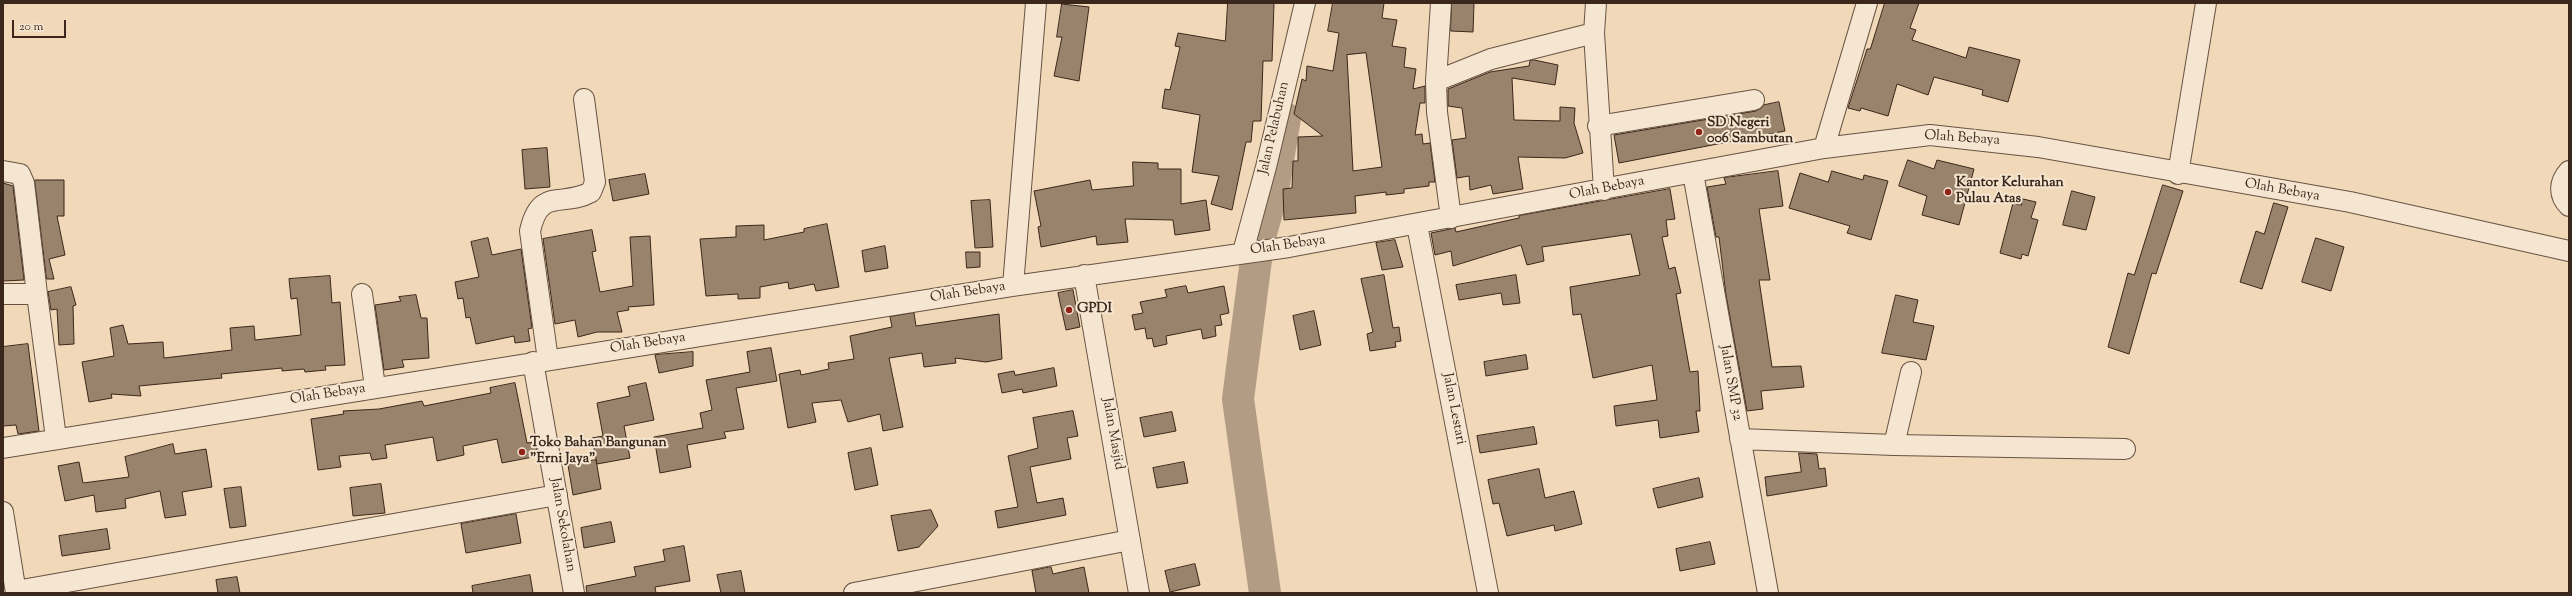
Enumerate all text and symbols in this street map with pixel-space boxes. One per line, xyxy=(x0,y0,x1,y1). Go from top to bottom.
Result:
scale bar xyxy=(14,12,68,38)
text: 20 m xyxy=(19,18,43,36)
street label: Jalan Pelabuhan xyxy=(1256,80,1294,176)
place label: SD Negeri 006 Sambutan xyxy=(1707,116,1793,148)
marker: SD Negeri 006 Sambutan xyxy=(1694,127,1704,137)
street label: Olah Bebaya xyxy=(1923,128,2001,150)
street label: Olah Bebaya xyxy=(1568,173,1646,205)
place label: Kantor Kelurahan Pulau Atas xyxy=(1956,176,2064,208)
street label: Olah Bebaya xyxy=(2243,176,2321,206)
marker: Kantor Kelurahan Pulau Atas xyxy=(1943,187,1953,197)
street label: Olah Bebaya xyxy=(1249,232,1327,260)
street label: Olah Bebaya xyxy=(929,279,1007,307)
place label: GPDI xyxy=(1077,302,1112,318)
marker: GPDI xyxy=(1064,305,1074,315)
street label: Olah Bebaya xyxy=(609,330,687,358)
street label: Jalan SMP 32 xyxy=(1715,344,1745,422)
street label: Jalan Lestari xyxy=(1438,372,1468,446)
street label: Olah Bebaya xyxy=(289,381,367,409)
street label: Jalan Masjid xyxy=(1097,397,1127,471)
place label: Toko Bahan Bangunan "Erni Jaya" xyxy=(530,436,667,468)
marker: Toko Bahan Bangunan "Erni Jaya" xyxy=(517,447,527,457)
street label: Jalan Sekolahan xyxy=(545,477,579,573)

